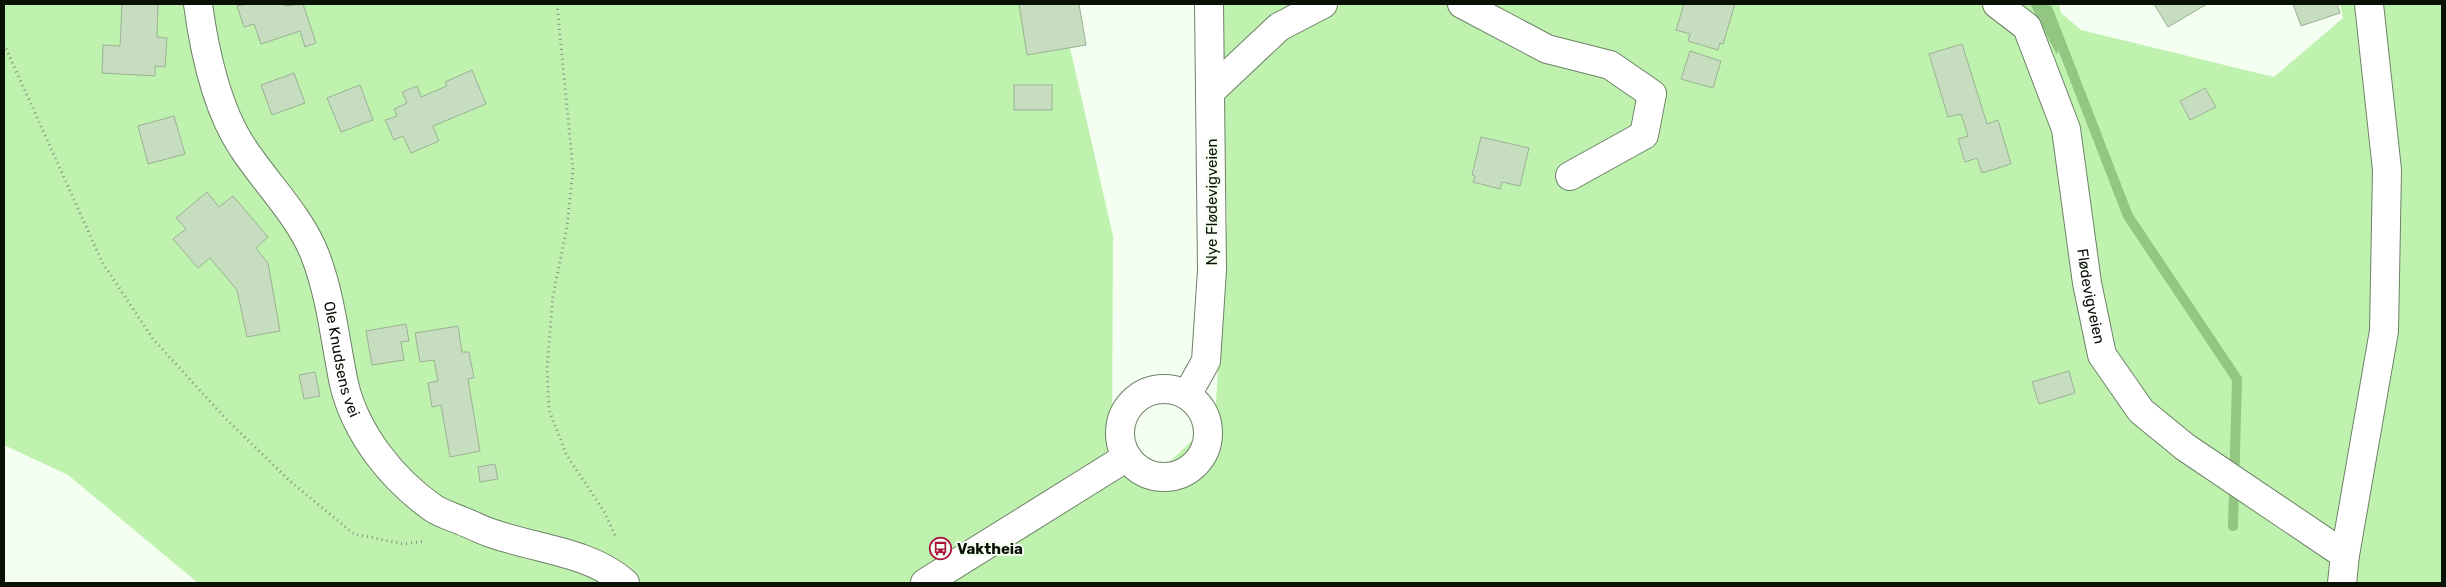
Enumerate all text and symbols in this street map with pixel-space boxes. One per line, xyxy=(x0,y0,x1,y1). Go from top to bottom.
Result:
street label: Nye Flødevigveien xyxy=(1203,138,1221,266)
street label: Flødevigveien xyxy=(2073,247,2108,345)
street label: Ole Knudsens vei xyxy=(320,300,363,420)
bus stop icon: Vaktheia xyxy=(929,537,953,561)
place label: Vaktheia xyxy=(957,540,1023,558)

